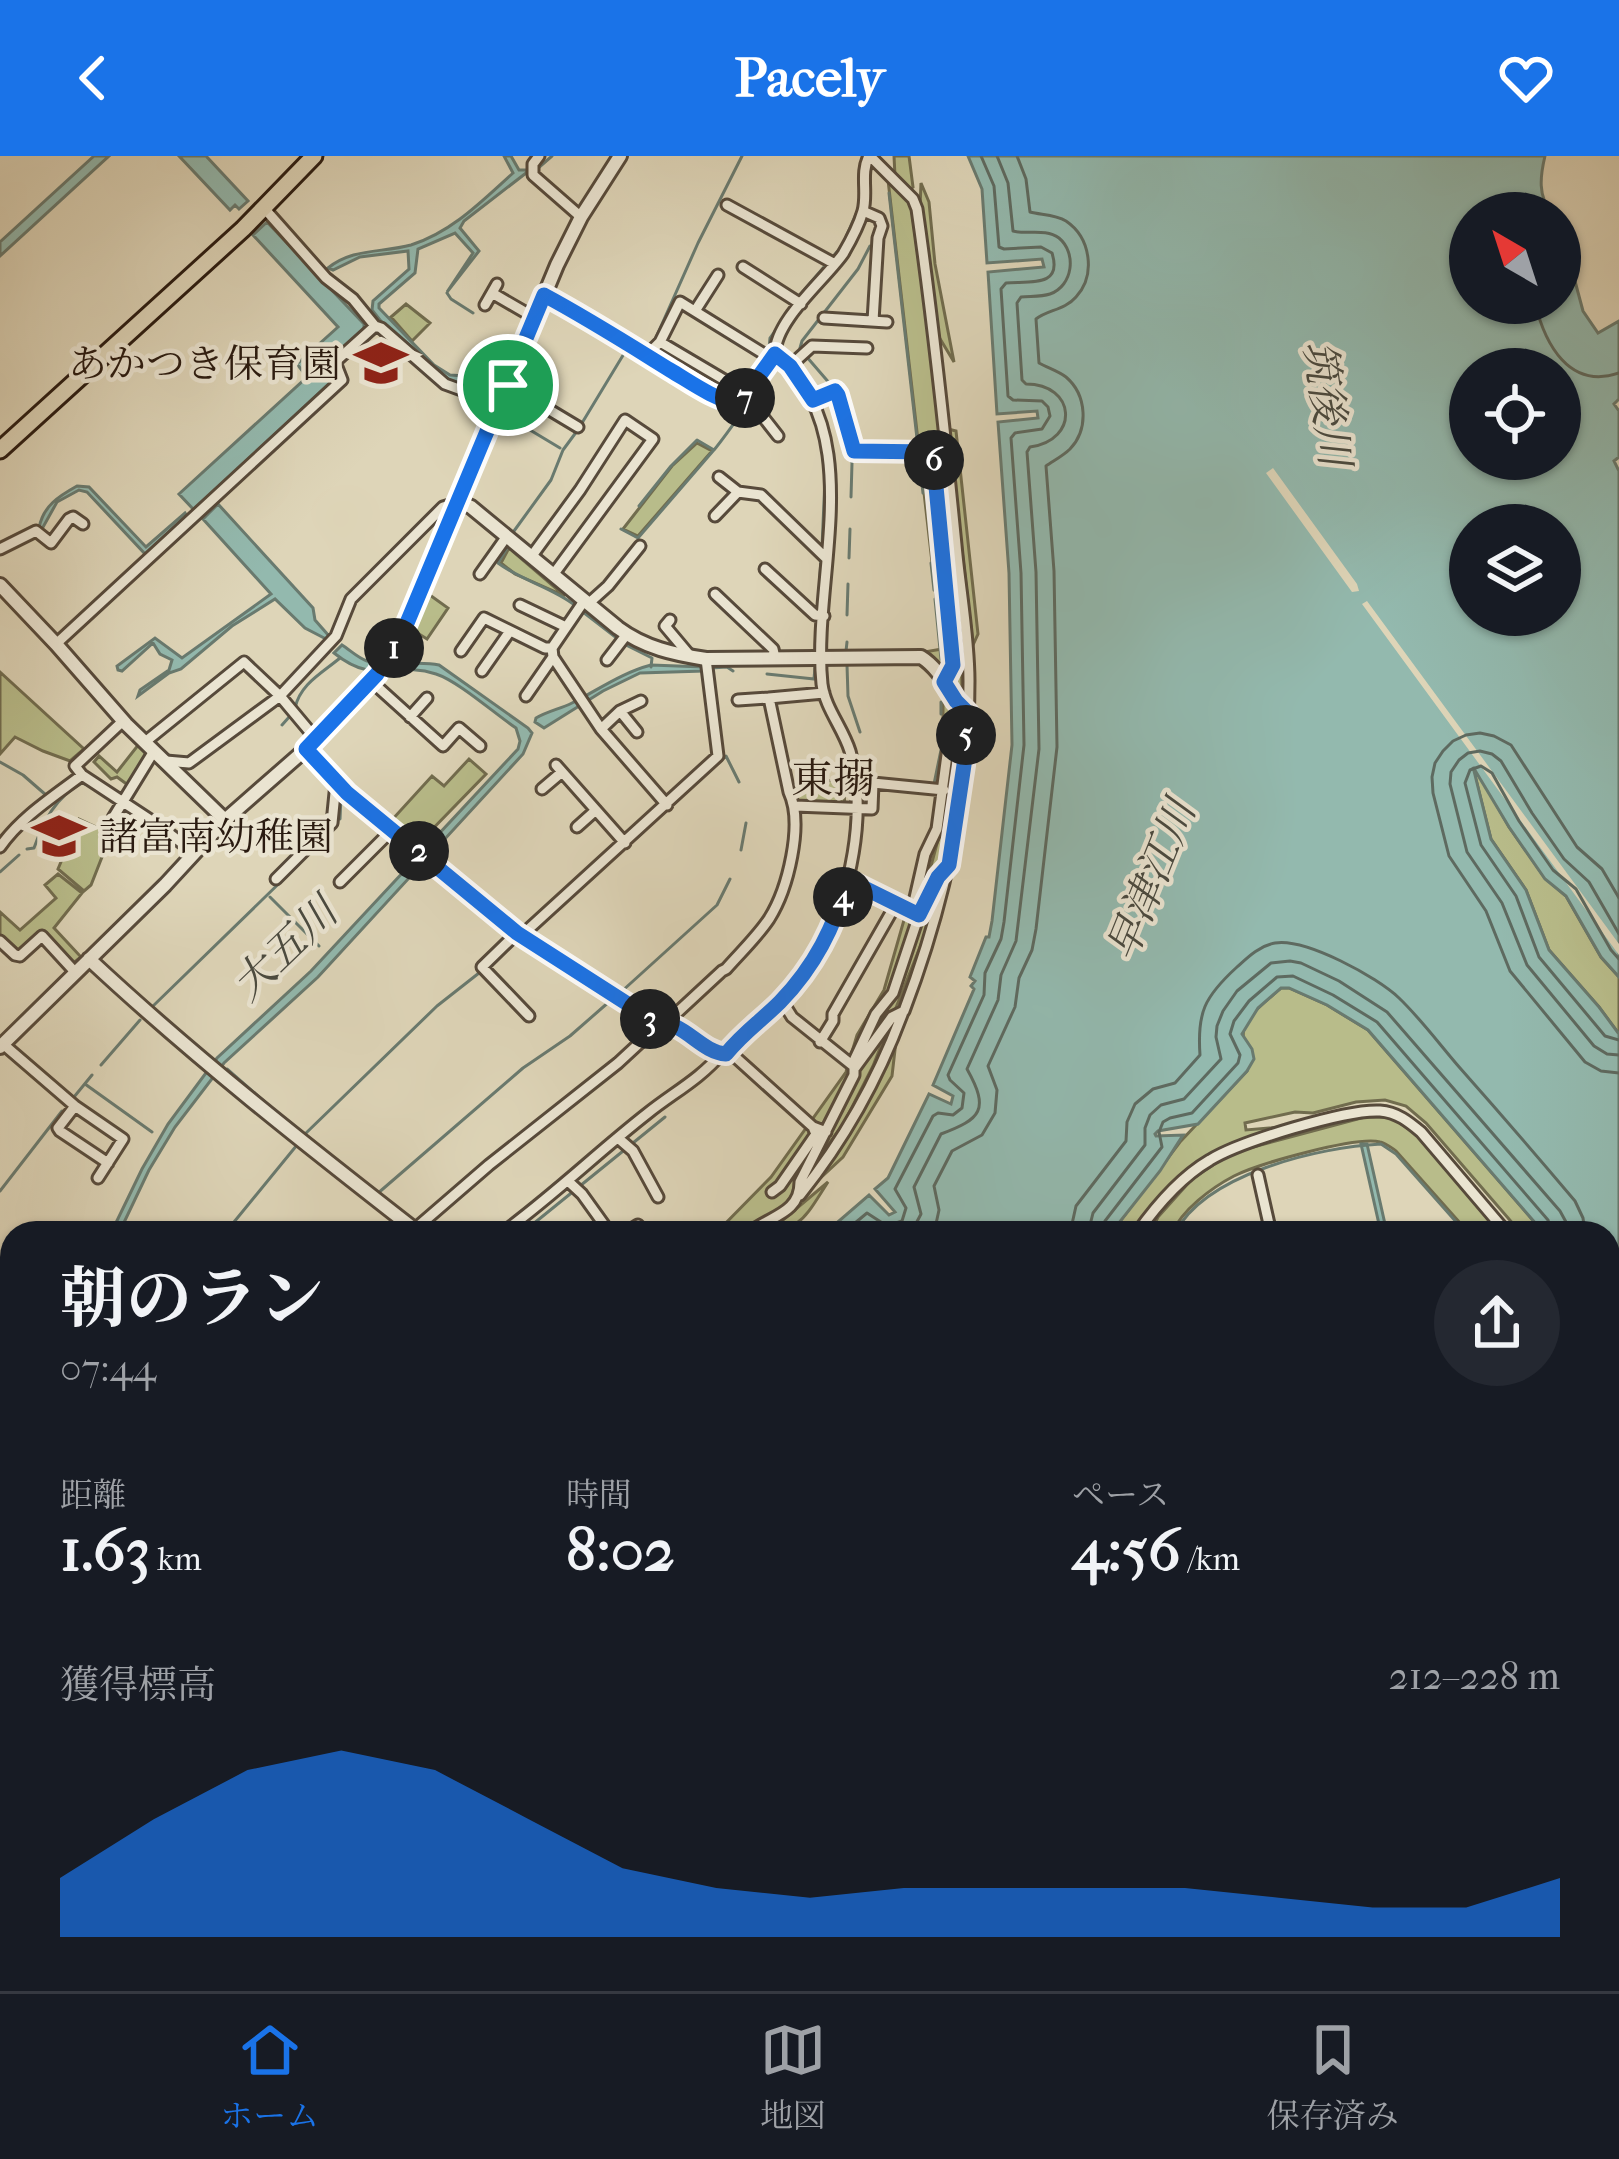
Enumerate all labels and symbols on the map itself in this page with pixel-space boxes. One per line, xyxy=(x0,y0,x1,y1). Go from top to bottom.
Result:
north arrow xyxy=(1449,192,1581,324)
school or university icon: あかつき保育園 xyxy=(352,334,410,392)
pin xyxy=(457,334,559,436)
water label: 筑後川 xyxy=(1293,337,1360,473)
place label: あかつき保育園 xyxy=(68,341,341,387)
pin: 7 xyxy=(715,368,775,428)
pin: 6 xyxy=(904,430,964,490)
pin: 1 xyxy=(364,618,424,678)
pin: 5 xyxy=(936,705,996,765)
district label: 東搦 xyxy=(791,755,875,804)
water label: 早津江川 xyxy=(1097,790,1207,968)
school or university icon: 諸富南幼稚園 xyxy=(30,807,88,865)
place label: 諸富南幼稚園 xyxy=(99,814,333,860)
pin: 2 xyxy=(389,821,449,881)
pin: 4 xyxy=(813,867,873,927)
water label: 大五川 xyxy=(223,885,350,1010)
pin: 3 xyxy=(620,989,680,1049)

